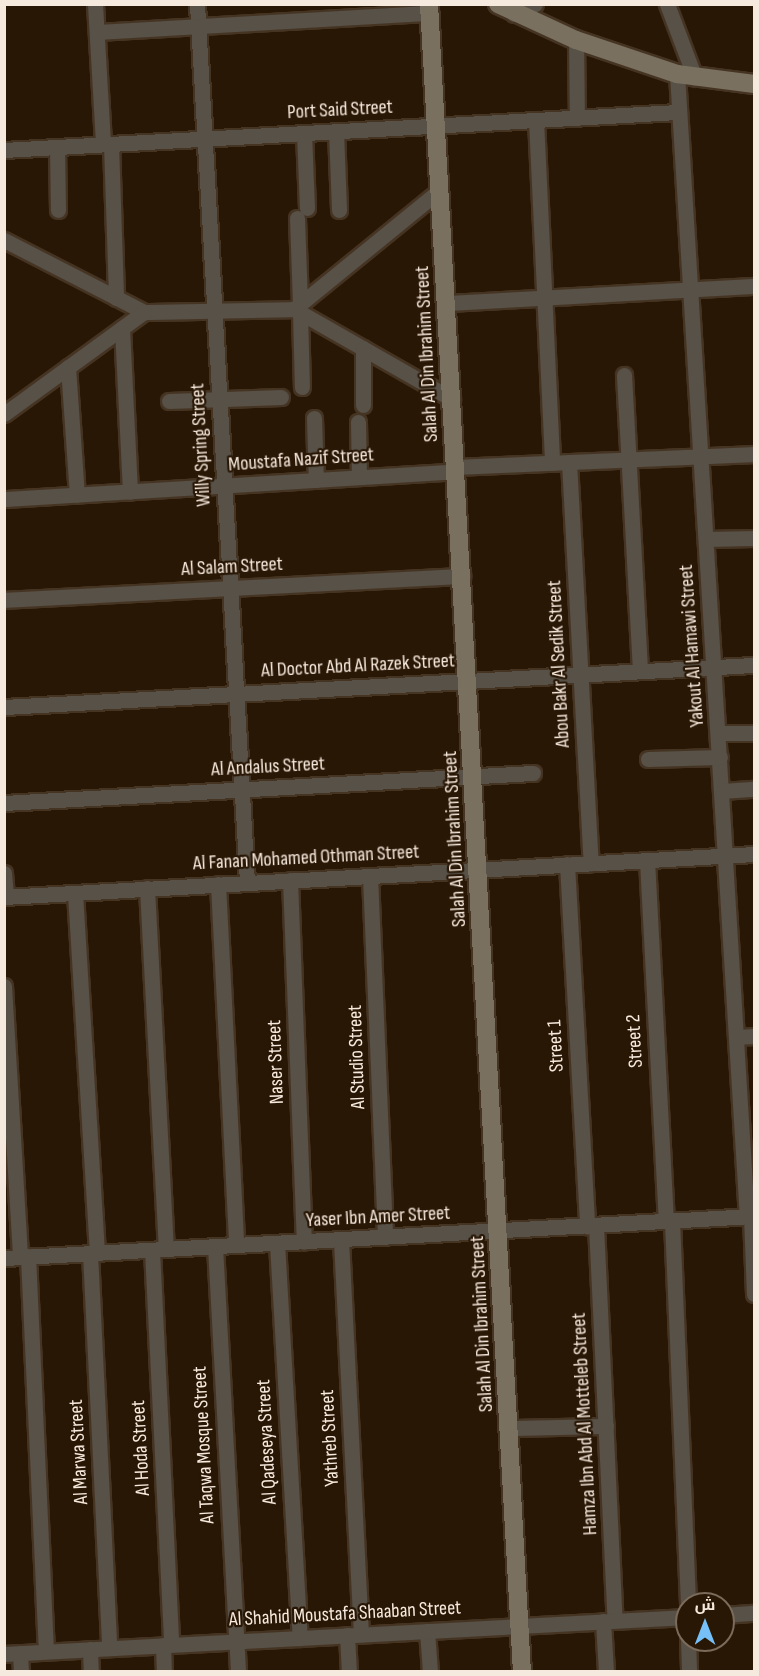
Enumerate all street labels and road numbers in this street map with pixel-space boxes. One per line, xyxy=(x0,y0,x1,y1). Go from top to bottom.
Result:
street label: Port Said Street xyxy=(287,95,393,125)
street label: Salah Al Din Ibrahim Street xyxy=(410,265,444,443)
street label: Willy Spring Street xyxy=(186,383,216,507)
street label: Moustafa Nazif Street xyxy=(227,443,375,477)
street label: Al Salam Street xyxy=(181,552,283,582)
street label: Yakout Al Hamawi Street xyxy=(674,564,710,728)
street label: Abou Bakr Al Sedik Street xyxy=(543,580,575,748)
street label: Al Doctor Abd Al Razek Street xyxy=(261,649,455,683)
street label: Salah Al Din Ibrahim Street xyxy=(438,750,472,928)
street label: Al Andalus Street xyxy=(211,752,325,782)
street label: Al Fanan Mohamed Othman Street xyxy=(192,840,420,876)
street label: Al Studio Street xyxy=(343,1004,371,1110)
street label: Street 2 xyxy=(622,1014,648,1068)
street label: Naser Street xyxy=(263,1019,289,1105)
street label: Street 1 xyxy=(543,1019,569,1073)
street label: Yaser Ibn Amer Street xyxy=(305,1201,451,1233)
street label: Salah Al Din Ibrahim Street xyxy=(465,1235,499,1413)
street label: Hamza Ibn Abd Al Motteleb Street xyxy=(567,1312,603,1536)
street label: Al Taqwa Mosque Street xyxy=(188,1366,220,1524)
street label: Al Qadeseya Street xyxy=(252,1379,282,1505)
street label: Yathreb Street xyxy=(315,1389,345,1487)
street label: Al Marwa Street xyxy=(64,1399,94,1505)
street label: Al Hoda Street xyxy=(127,1400,155,1496)
street label: Al Shahid Moustafa Shaaban Street xyxy=(228,1596,462,1632)

